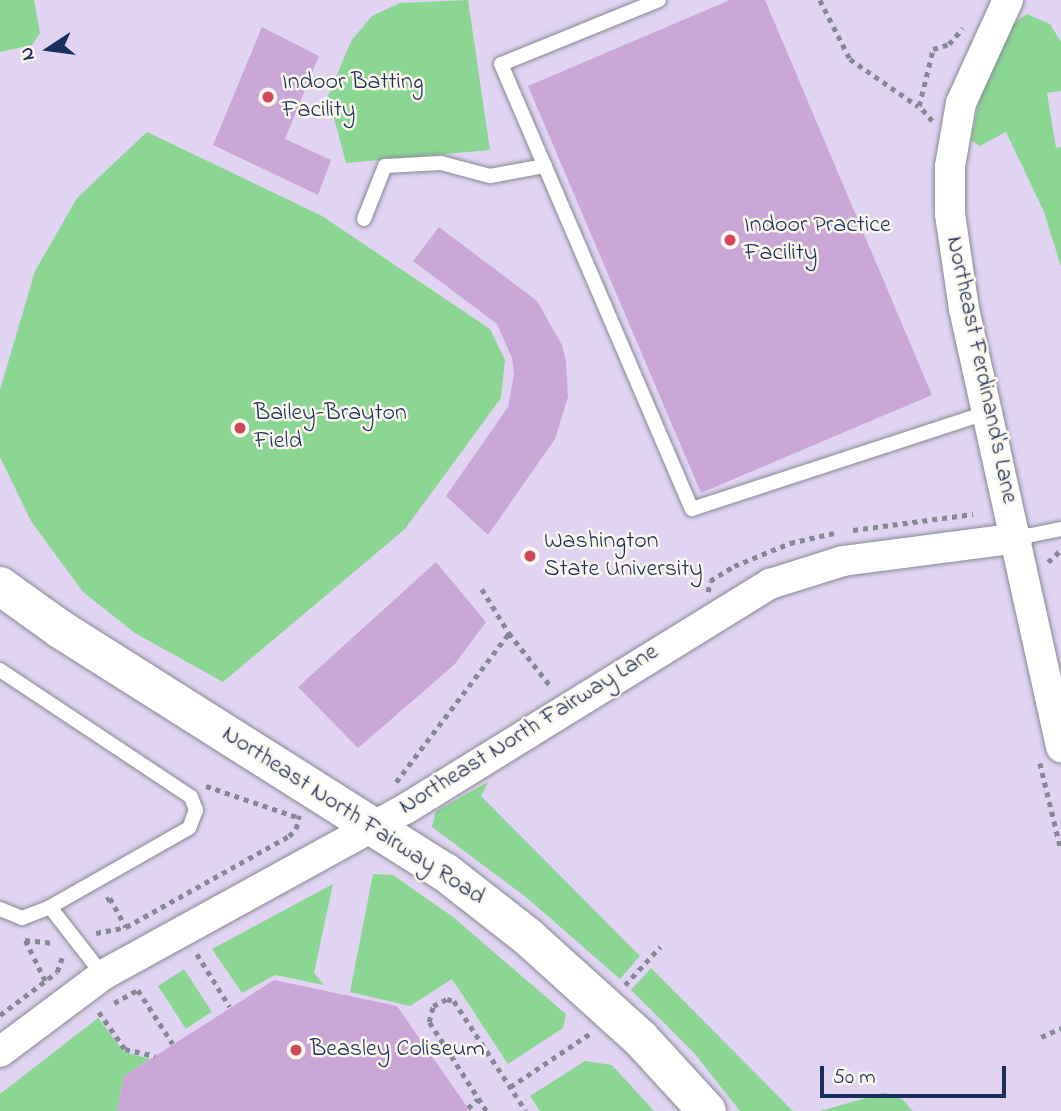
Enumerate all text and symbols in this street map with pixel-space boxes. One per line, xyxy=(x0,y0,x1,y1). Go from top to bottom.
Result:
north arrow xyxy=(14,14,84,84)
text: N xyxy=(13,45,43,63)
place label: Indoor Batting Facility xyxy=(282,69,424,125)
marker: Indoor Batting Facility xyxy=(260,89,276,105)
place label: Indoor Practice Facility xyxy=(744,212,891,268)
marker: Indoor Practice Facility xyxy=(722,232,738,248)
street label: Northeast Ferdinand's Lane xyxy=(939,234,1023,506)
place label: Bailey-Brayton Field xyxy=(254,400,407,456)
marker: Bailey-Brayton Field xyxy=(232,420,248,436)
place label: Washington State University xyxy=(544,528,703,584)
marker: Washington State University xyxy=(522,548,538,564)
street label: Northeast North Fairway Lane xyxy=(394,638,664,822)
street label: Northeast North Fairway Road xyxy=(216,720,490,912)
place label: Beasley Coliseum xyxy=(310,1036,485,1064)
marker: Beasley Coliseum xyxy=(288,1042,304,1058)
scale bar xyxy=(823,1052,1009,1096)
text: 50 m xyxy=(833,1063,876,1093)

